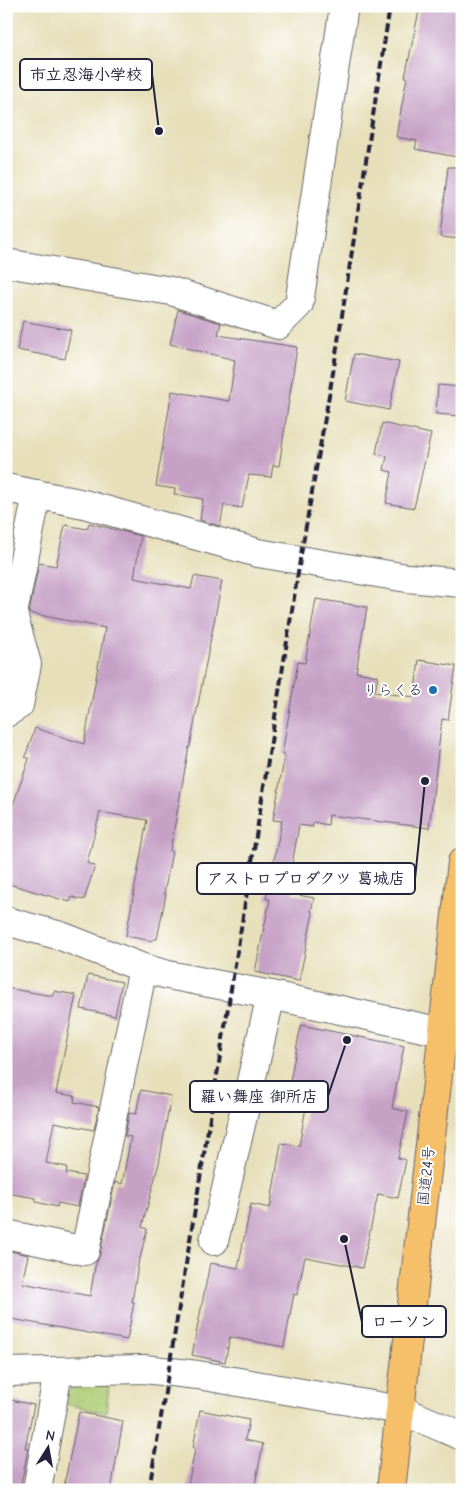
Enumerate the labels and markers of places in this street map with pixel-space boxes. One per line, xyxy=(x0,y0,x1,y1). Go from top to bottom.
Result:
callout: 市立忍海小学校 xyxy=(20,59,152,90)
place label: りらくる xyxy=(363,681,423,699)
marker: りらくる xyxy=(427,684,439,696)
callout: アストロプロダクツ 葛城店 xyxy=(197,863,415,894)
callout: 羅い舞座 御所店 xyxy=(190,1081,328,1112)
callout: ローソン xyxy=(362,1306,446,1337)

